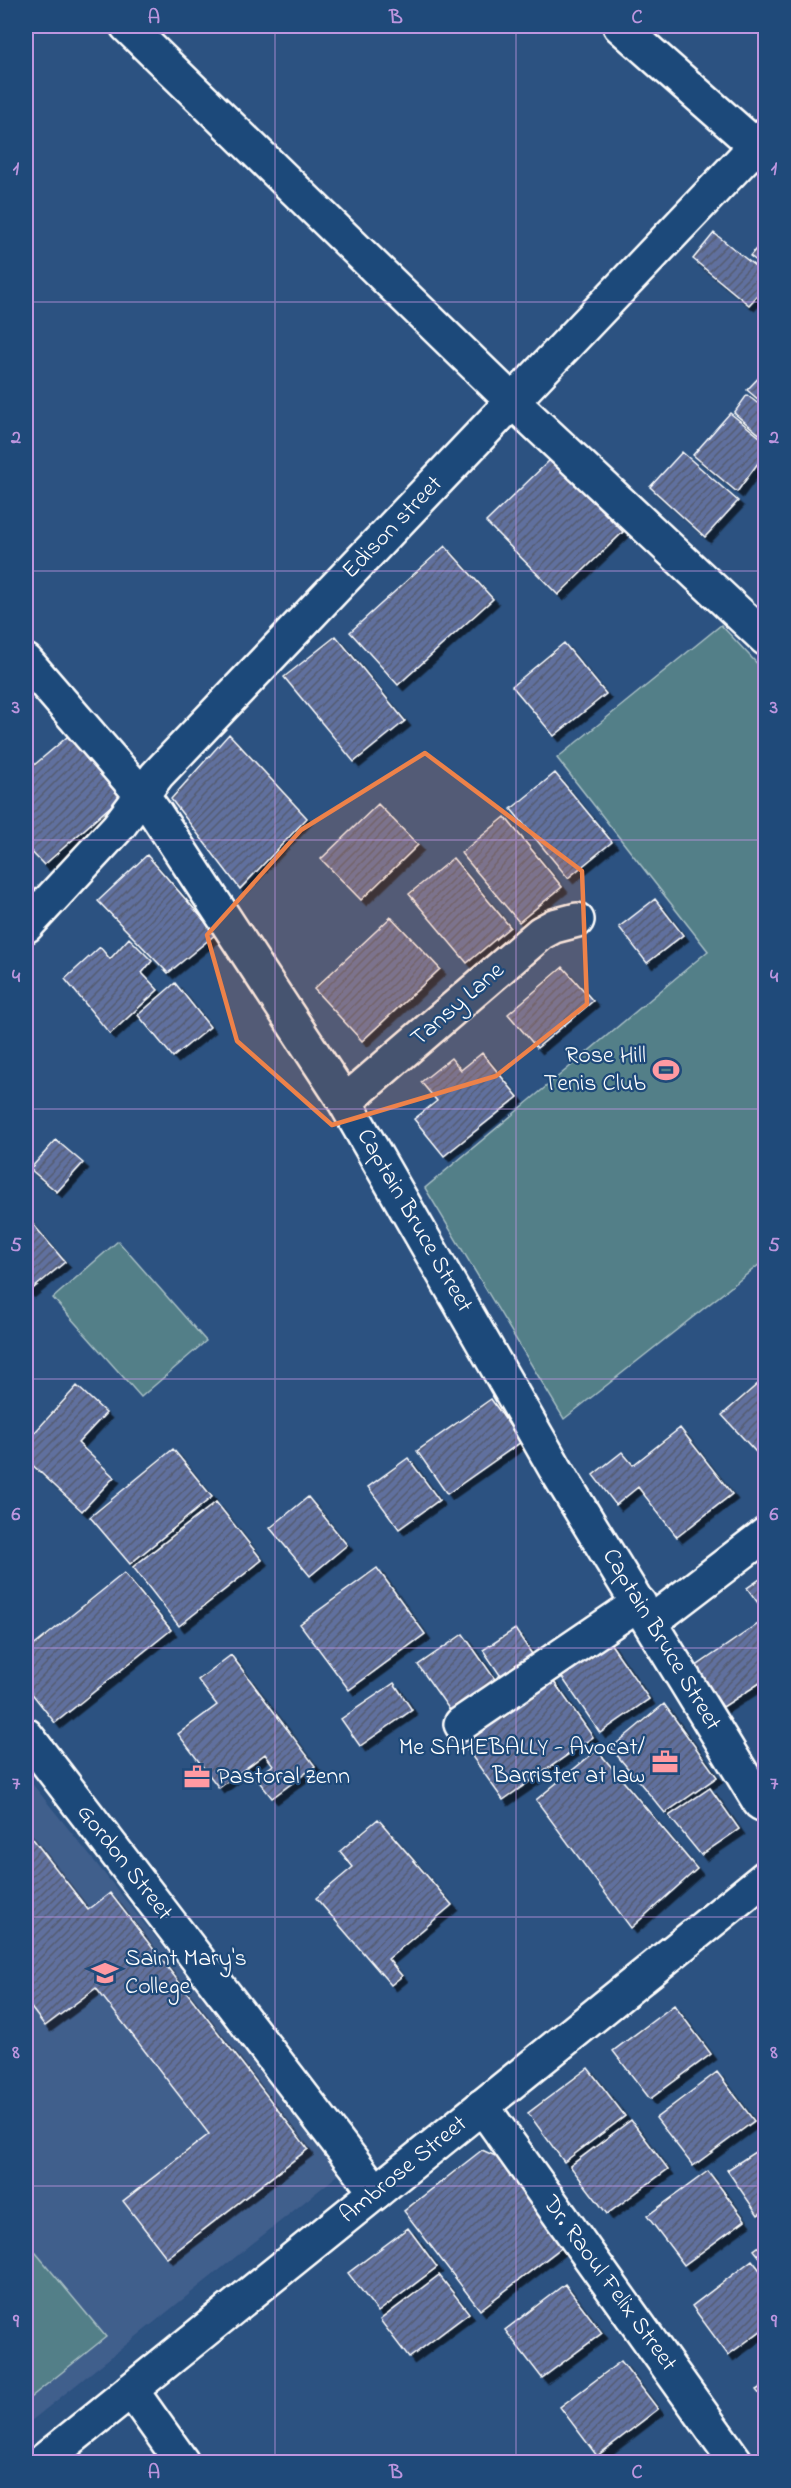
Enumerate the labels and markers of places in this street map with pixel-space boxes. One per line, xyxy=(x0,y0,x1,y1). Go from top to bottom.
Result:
place label: Rose Hill Tenis Club xyxy=(544,1039,646,1102)
sports icon: Rose Hill Tenis Club xyxy=(651,1055,681,1085)
place label: Me SAHEBALLY - Avocat/ Barrister at law xyxy=(399,1731,646,1794)
office icon: Me SAHEBALLY - Avocat/ Barrister at law xyxy=(650,1747,680,1777)
place label: Pastoral zenn xyxy=(217,1760,350,1795)
office icon: Pastoral zenn xyxy=(182,1762,212,1792)
place label: Saint Mary's College xyxy=(125,1942,247,2005)
school or university icon: Saint Mary's College xyxy=(90,1958,120,1988)

